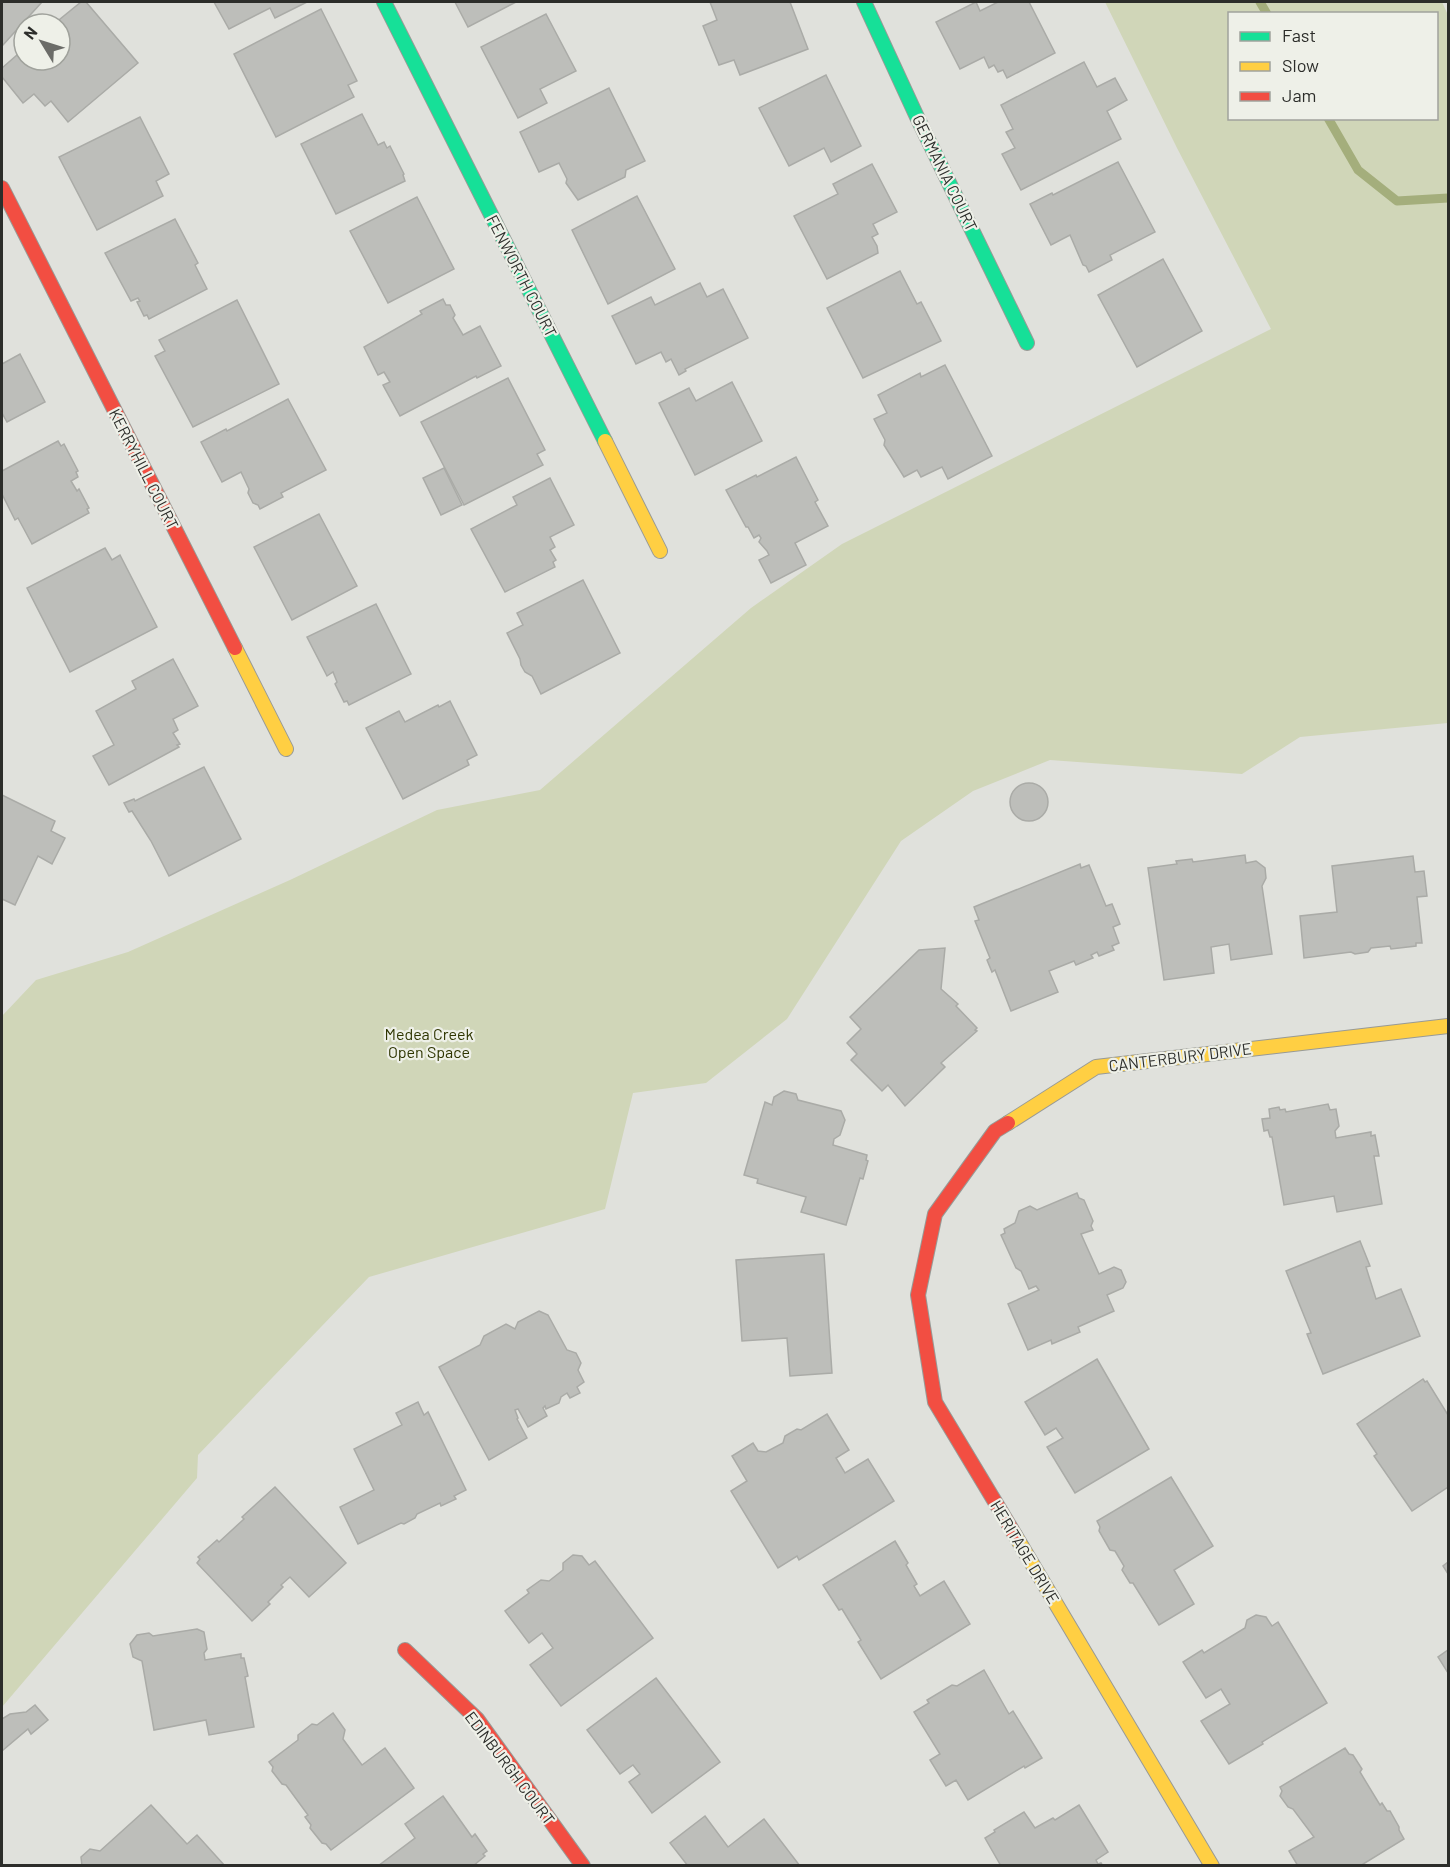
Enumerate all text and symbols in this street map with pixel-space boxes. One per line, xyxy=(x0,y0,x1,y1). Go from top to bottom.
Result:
north arrow xyxy=(12,12,72,72)
legend xyxy=(1228,12,1438,120)
text: N xyxy=(19,22,41,42)
text: Fast xyxy=(1282,24,1316,46)
text: Slow xyxy=(1282,54,1319,76)
text: Jam xyxy=(1282,84,1316,106)
street label: GERMANIA COURT xyxy=(909,111,982,234)
street label: FENWORTH COURT xyxy=(483,211,561,340)
street label: KERRYHILL COURT xyxy=(106,405,183,532)
park label: Medea Creek Open Space xyxy=(384,1024,474,1061)
street label: CANTERBURY DRIVE xyxy=(1107,1038,1252,1075)
street label: HERITAGE DRIVE xyxy=(987,1497,1064,1607)
street label: EDINBURGH COURT xyxy=(462,1707,559,1828)

